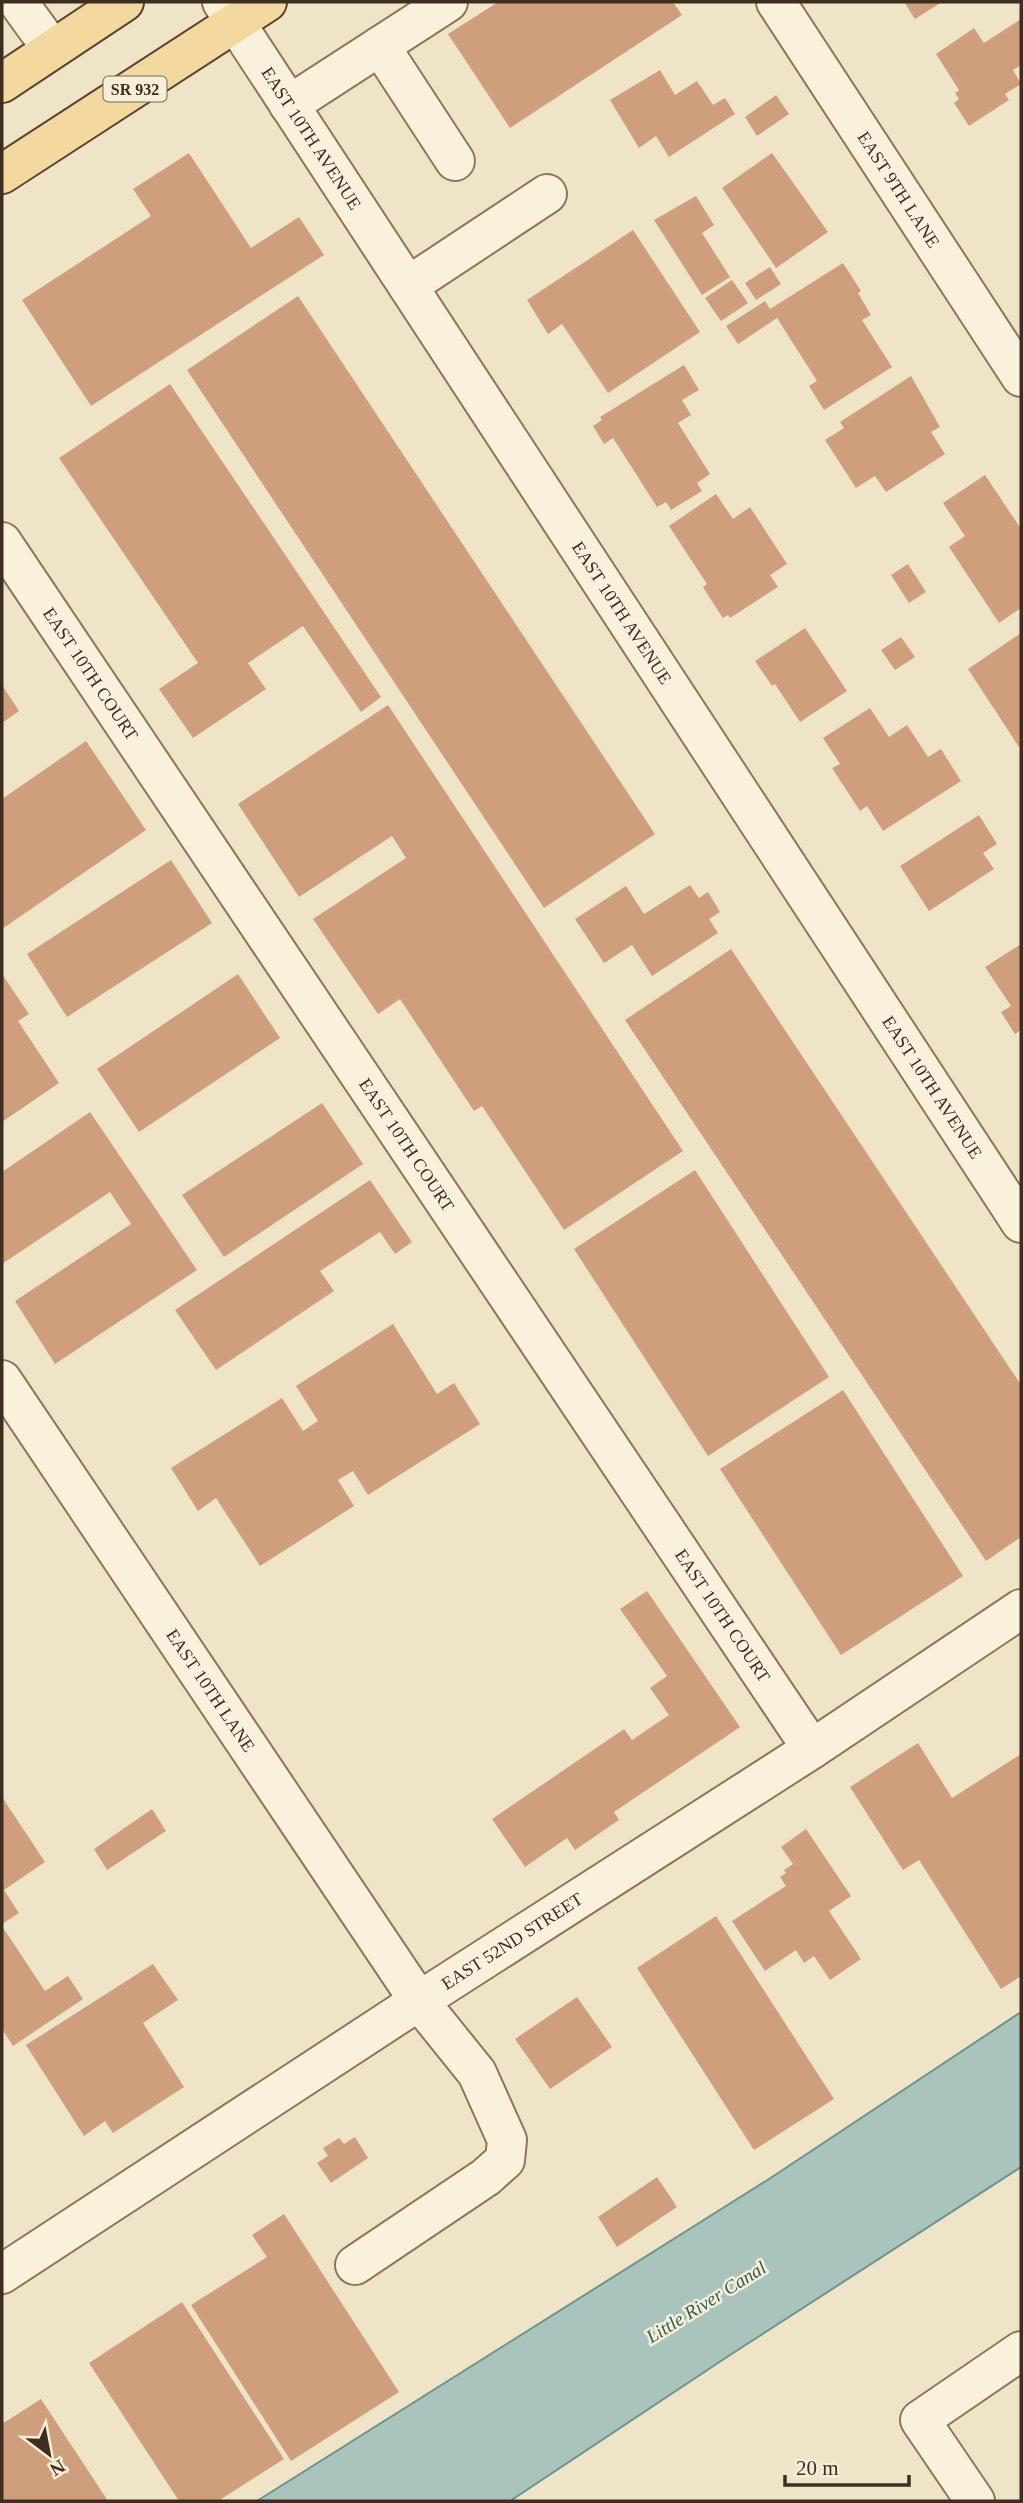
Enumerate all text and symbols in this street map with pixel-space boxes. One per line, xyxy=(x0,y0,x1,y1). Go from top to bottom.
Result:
street label: EAST 10TH AVENUE xyxy=(257,63,365,213)
road number: SR 932 xyxy=(104,76,166,102)
street label: EAST 9TH LANE xyxy=(853,128,944,251)
street label: EAST 10TH AVENUE xyxy=(568,538,676,688)
street label: EAST 10TH COURT xyxy=(39,604,142,744)
street label: EAST 10TH AVENUE xyxy=(878,1012,986,1162)
street label: EAST 10TH COURT xyxy=(355,1075,458,1215)
street label: EAST 10TH COURT xyxy=(671,1545,774,1686)
street label: EAST 10TH LANE xyxy=(162,1625,259,1756)
street label: EAST 52ND STREET xyxy=(438,1889,586,1994)
water label: Little River Canal xyxy=(641,2257,770,2348)
north arrow xyxy=(14,2419,84,2489)
scale bar xyxy=(785,2444,909,2488)
text: N xyxy=(46,2455,69,2481)
text: 20 m xyxy=(796,2456,839,2480)

